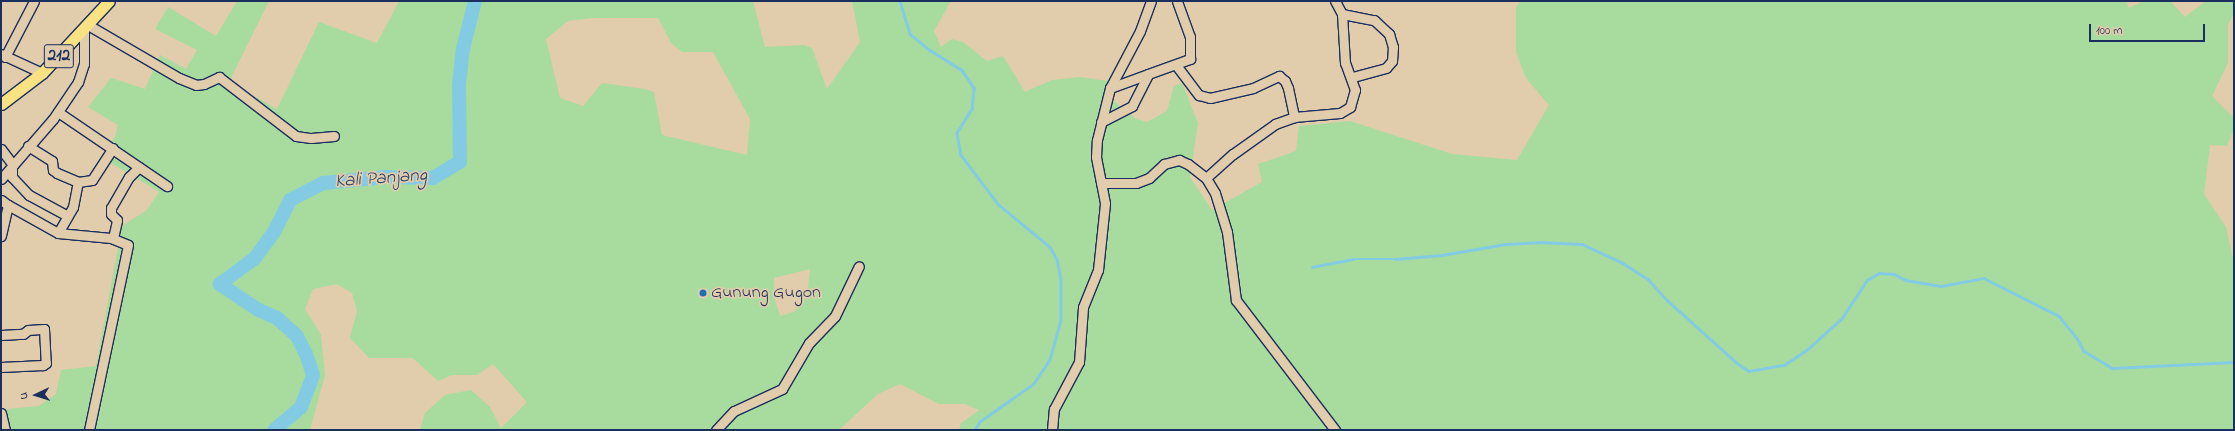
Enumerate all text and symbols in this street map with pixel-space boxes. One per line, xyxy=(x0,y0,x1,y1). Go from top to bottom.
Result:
scale bar xyxy=(2091,16,2207,42)
text: 100 m xyxy=(2096,22,2123,40)
road number: 212 xyxy=(43,41,75,71)
water label: Kali Panjang xyxy=(334,164,428,194)
place label: Gunung Gugon xyxy=(711,282,821,304)
marker: Gunung Gugon xyxy=(698,288,708,298)
north arrow xyxy=(16,375,56,415)
text: U xyxy=(16,392,32,400)

